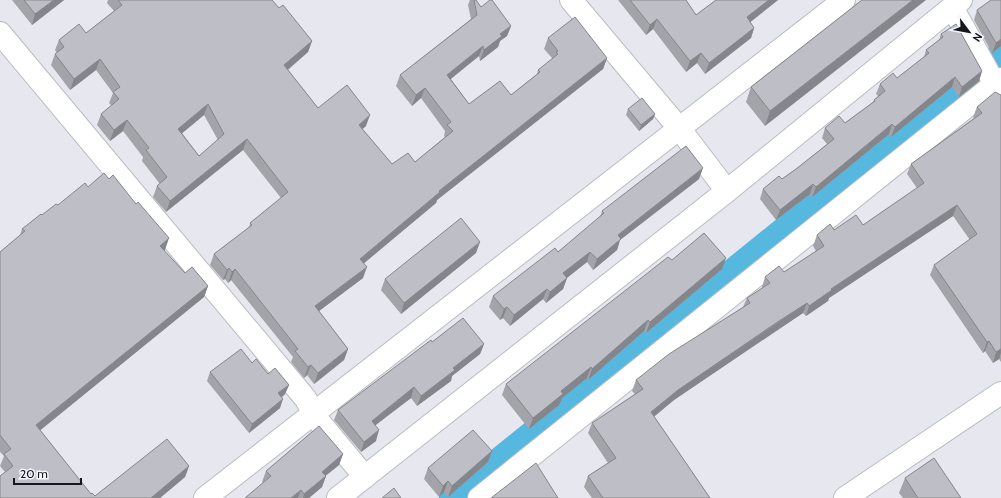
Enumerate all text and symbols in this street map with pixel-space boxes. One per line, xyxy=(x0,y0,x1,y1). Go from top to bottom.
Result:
north arrow xyxy=(949,12,989,52)
text: N xyxy=(969,30,985,44)
scale bar xyxy=(14,460,81,486)
text: 20 m xyxy=(20,466,48,481)

